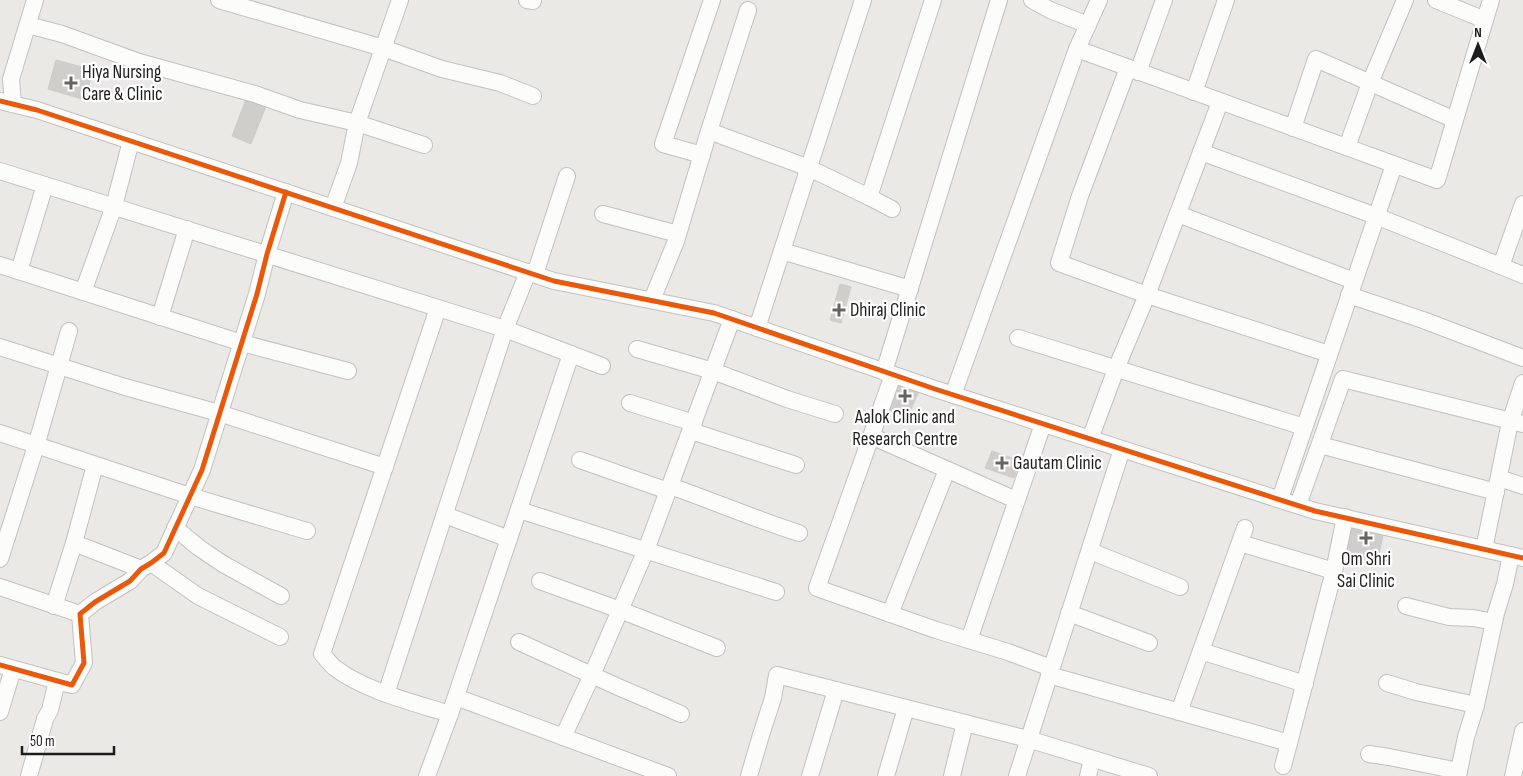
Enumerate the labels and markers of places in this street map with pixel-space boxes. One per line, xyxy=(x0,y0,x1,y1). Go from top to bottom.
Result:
place label: Hiya Nursing Care & Clinic xyxy=(82,61,163,106)
marker: Hiya Nursing Care & Clinic xyxy=(64,76,78,90)
place label: Dhiraj Clinic xyxy=(850,299,926,322)
marker: Dhiraj Clinic xyxy=(832,303,846,317)
marker: Aalok Clinic and Research Centre xyxy=(898,389,912,403)
place label: Aalok Clinic and Research Centre xyxy=(852,406,958,451)
place label: Gautam Clinic xyxy=(1013,452,1102,475)
marker: Gautam Clinic xyxy=(995,456,1009,470)
marker: Om Shri Sai Clinic xyxy=(1359,531,1373,545)
place label: Om Shri Sai Clinic xyxy=(1337,548,1395,593)

